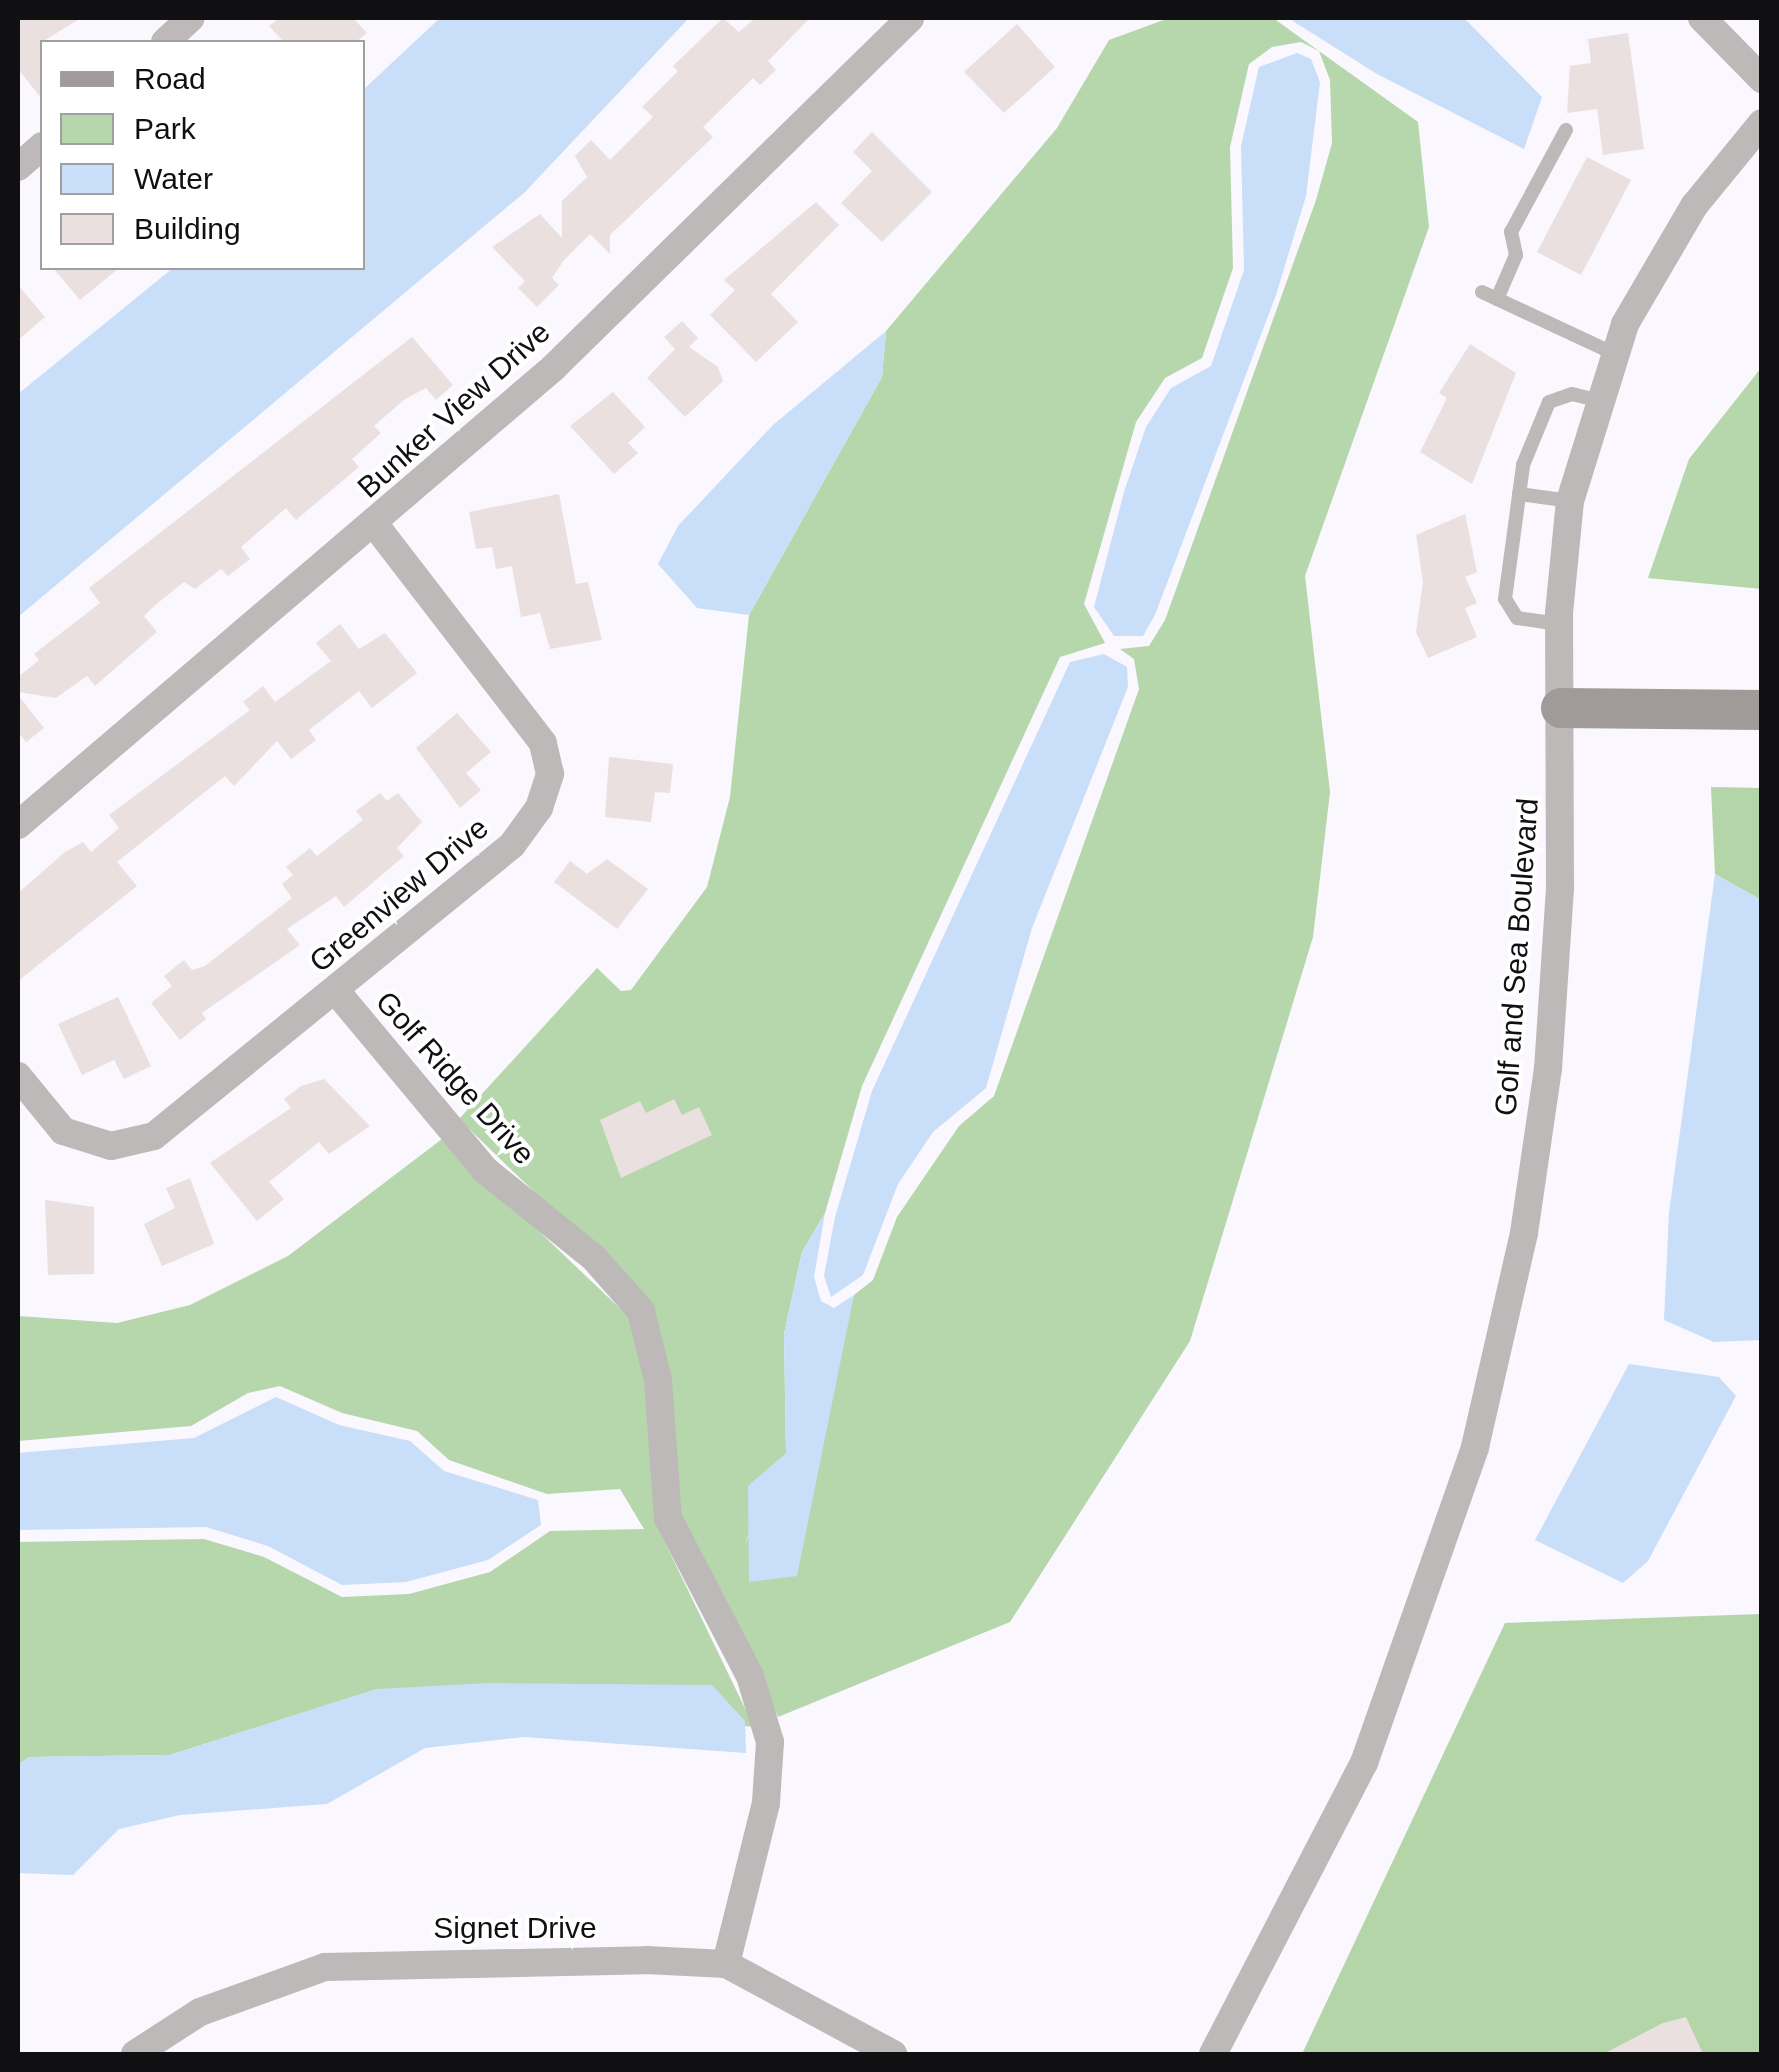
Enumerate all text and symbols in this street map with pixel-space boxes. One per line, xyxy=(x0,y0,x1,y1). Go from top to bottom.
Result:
legend xyxy=(40,40,365,270)
text: Road xyxy=(134,62,206,95)
text: Park xyxy=(134,112,196,145)
text: Water xyxy=(134,162,213,195)
text: Building xyxy=(134,212,241,245)
street label: Bunker View Drive xyxy=(350,314,558,506)
street label: Golf and Sea Boulevard xyxy=(1488,797,1546,1117)
street label: Greenview Drive xyxy=(303,810,495,980)
street label: Golf Ridge Drive xyxy=(368,984,542,1172)
street label: Signet Drive xyxy=(433,1910,597,1946)

